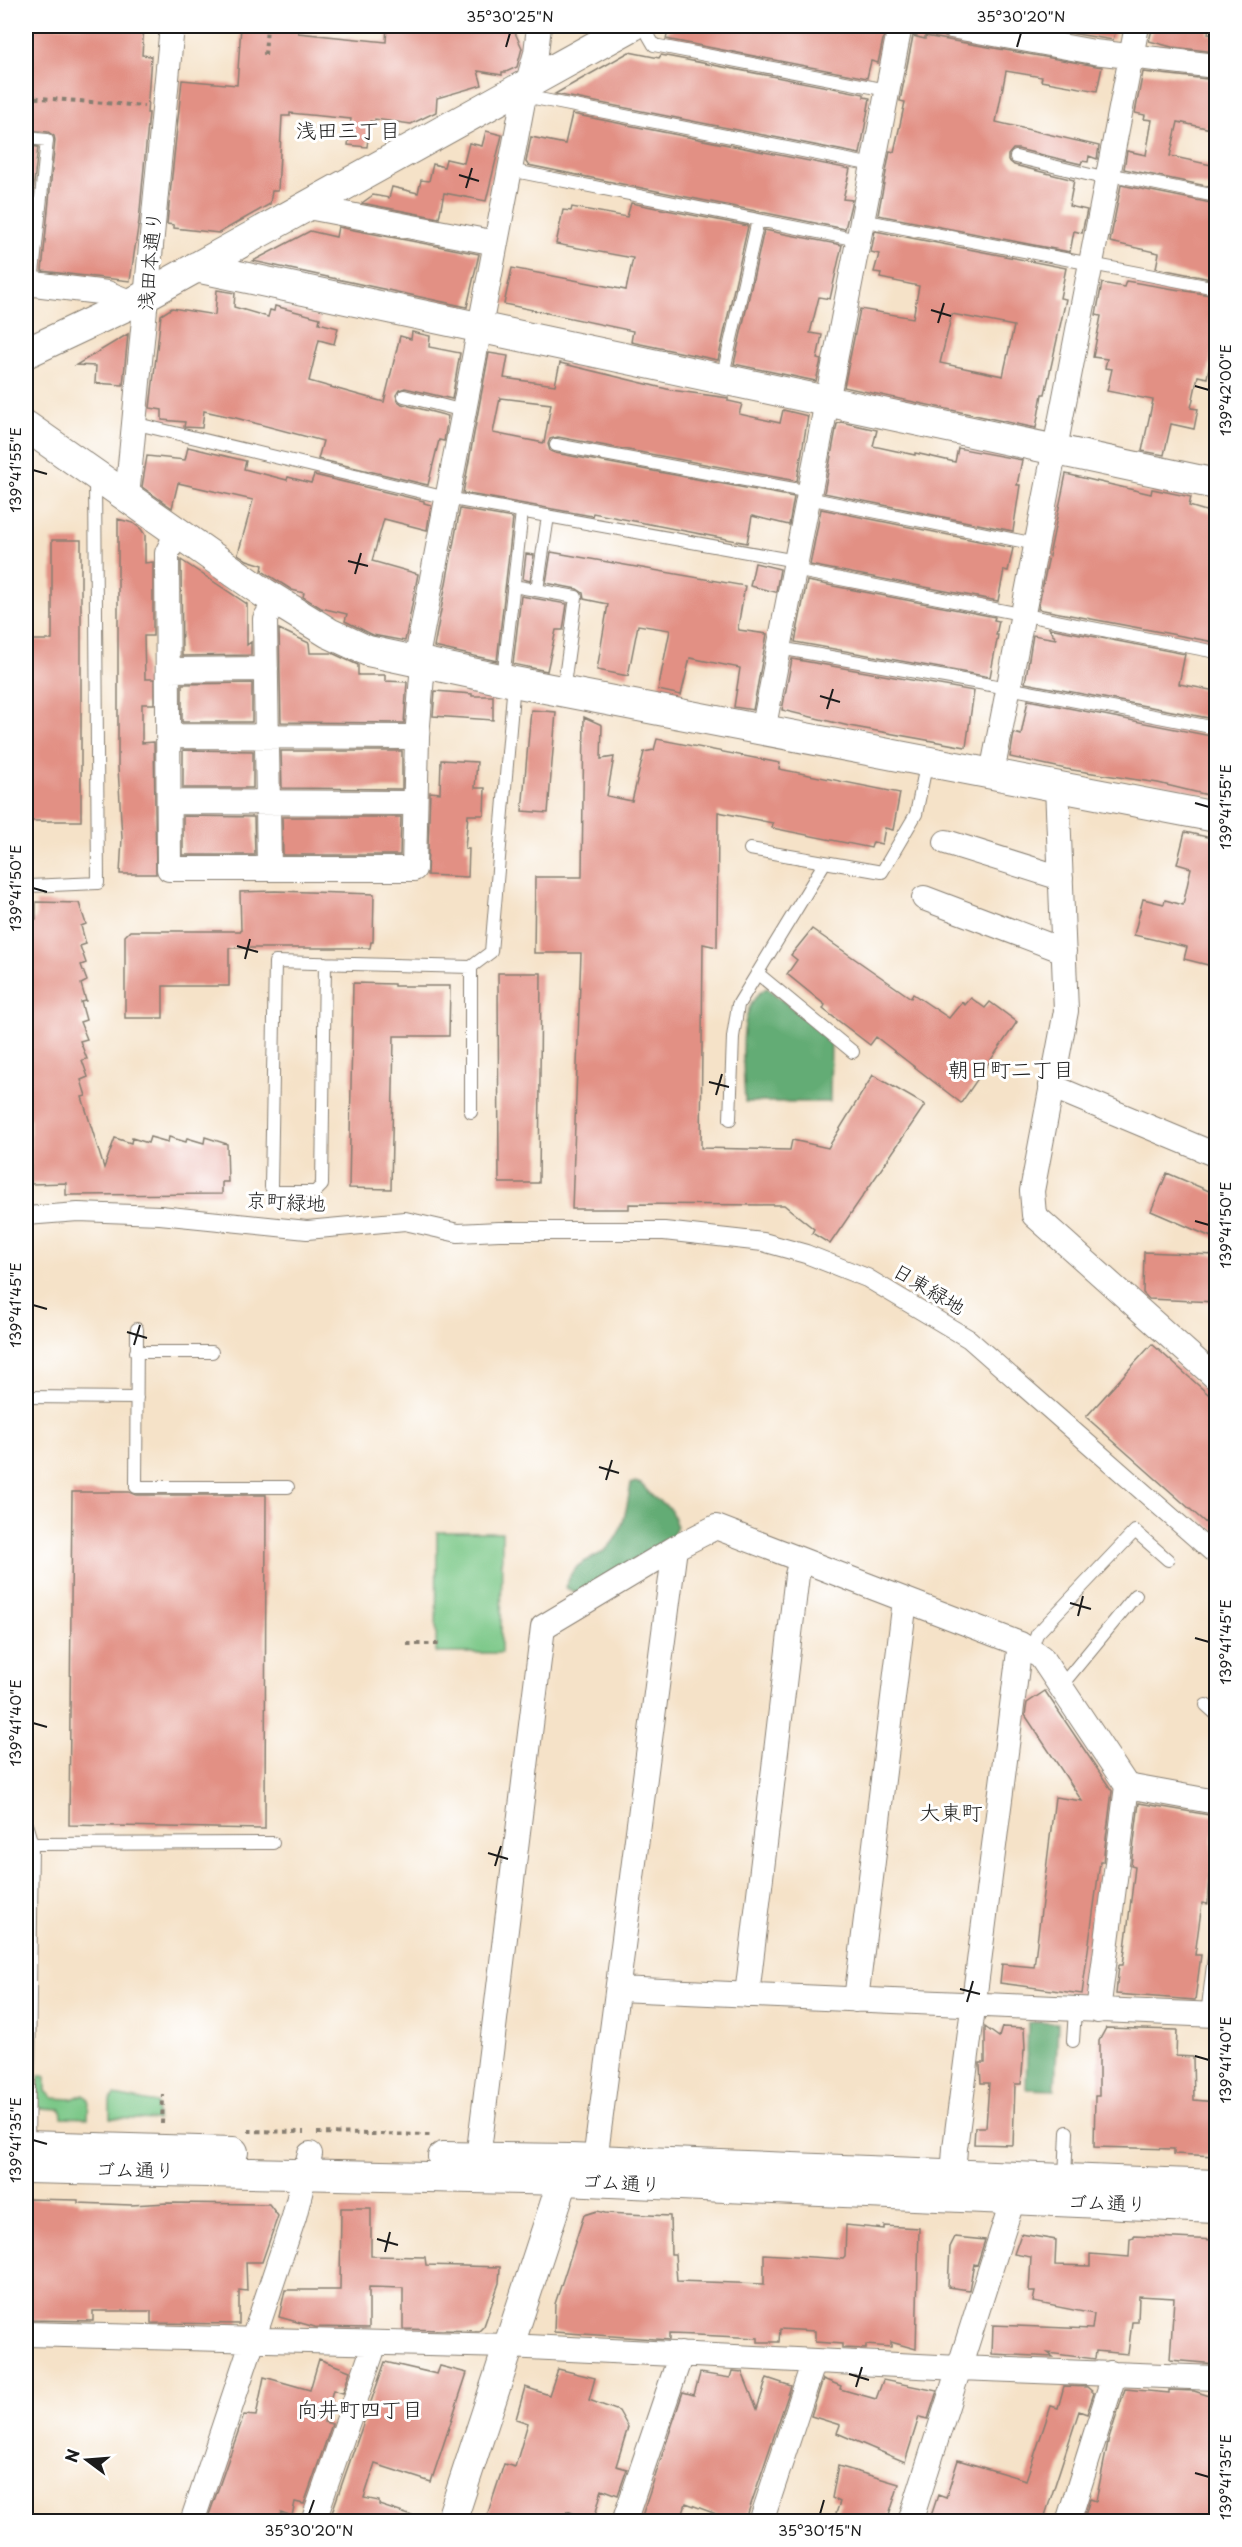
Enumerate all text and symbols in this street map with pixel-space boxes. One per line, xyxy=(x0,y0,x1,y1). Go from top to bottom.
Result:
text: 35°30'25"N xyxy=(466,4,554,27)
text: 35°30'20"N xyxy=(977,4,1065,27)
district label: 浅田三丁目 xyxy=(296,113,401,145)
street label: 浅田本通り xyxy=(130,210,168,312)
text: 139°42'00"E xyxy=(1213,344,1236,436)
text: 139°41'55"E xyxy=(3,427,26,513)
text: 139°41'55"E xyxy=(1213,764,1236,850)
text: 139°41'50"E xyxy=(3,845,26,931)
district label: 朝日町二丁目 xyxy=(948,1052,1074,1084)
text: 139°41'50"E xyxy=(1213,1182,1236,1268)
street label: 京町緑地 xyxy=(245,1184,327,1218)
street label: 日東緑地 xyxy=(888,1255,972,1322)
text: 139°41'45"E xyxy=(3,1262,26,1348)
text: 139°41'45"E xyxy=(1213,1599,1236,1685)
text: 139°41'40"E xyxy=(3,1679,26,1767)
district label: 大東町 xyxy=(920,1795,983,1827)
text: 139°41'40"E xyxy=(1213,2016,1236,2104)
text: 139°41'35"E xyxy=(3,2097,26,2183)
street label: ゴム通り xyxy=(95,2153,175,2185)
street label: ゴム通り xyxy=(581,2165,662,2199)
street label: ゴム通り xyxy=(1067,2186,1147,2218)
district label: 向井町四丁目 xyxy=(297,2392,423,2424)
north arrow xyxy=(57,2430,117,2490)
text: 139°41'35"E xyxy=(1213,2434,1236,2520)
text: N xyxy=(58,2446,85,2465)
text: 35°30'20"N xyxy=(265,2518,353,2541)
text: 35°30'15"N xyxy=(778,2518,862,2541)

